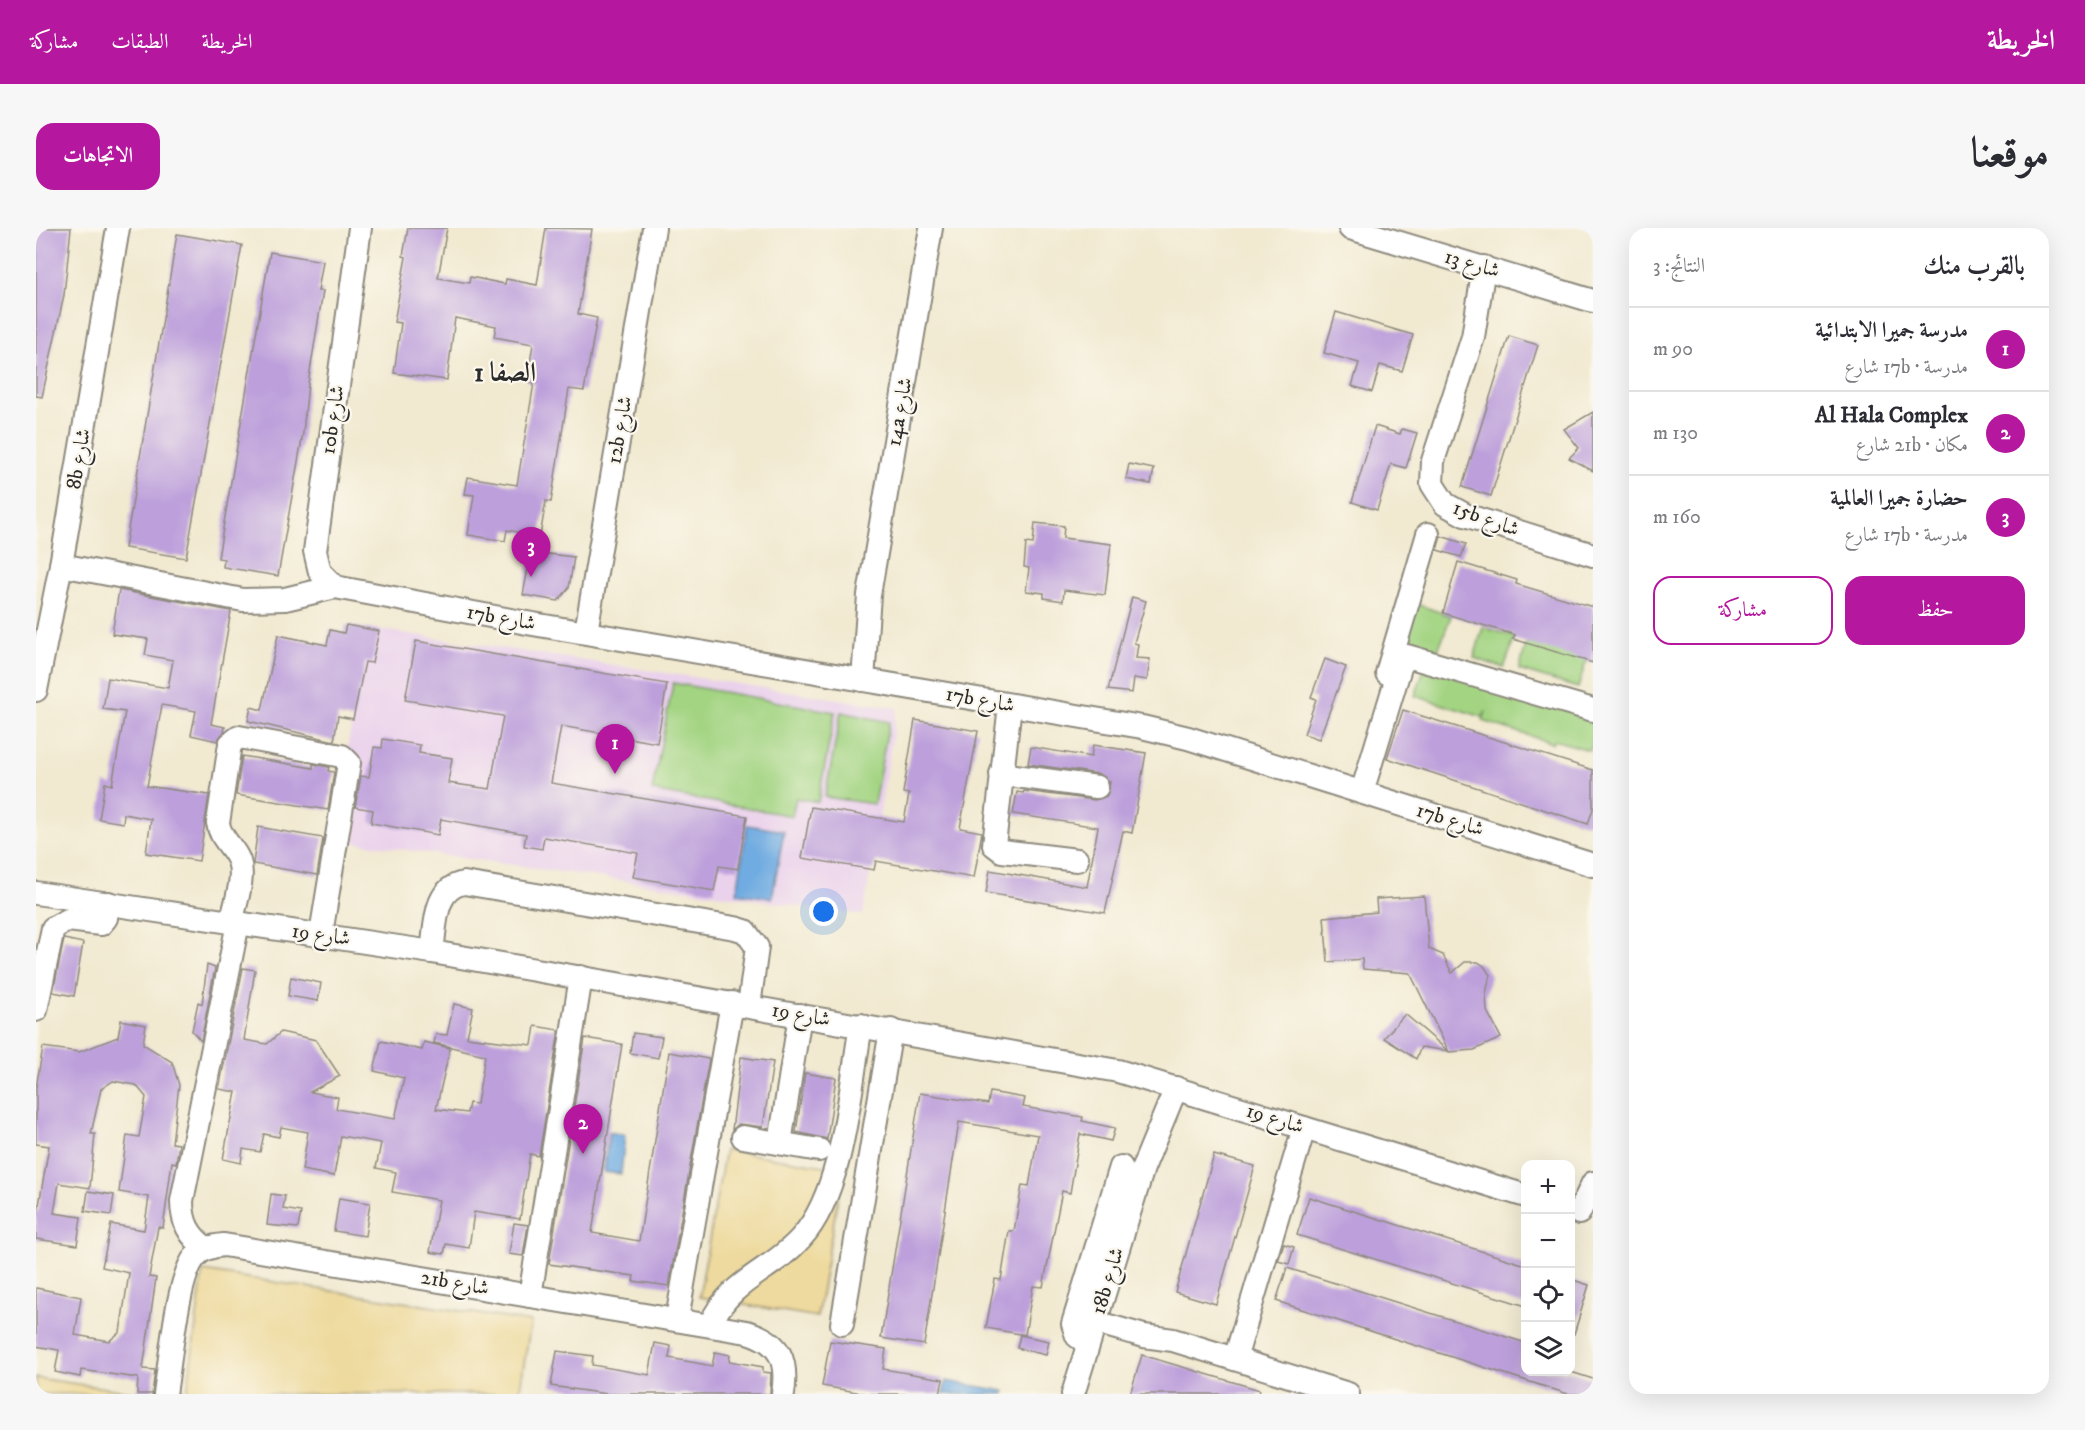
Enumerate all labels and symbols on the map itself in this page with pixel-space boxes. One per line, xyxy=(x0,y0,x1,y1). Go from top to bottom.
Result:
street label: شارع 13 xyxy=(1440,244,1503,288)
district label: الصفا 1 xyxy=(474,356,536,390)
street label: 14a شارع xyxy=(881,375,923,449)
street label: 10b شارع xyxy=(315,384,355,457)
street label: 12b شارع xyxy=(601,394,643,467)
street label: 8b شارع xyxy=(61,427,101,492)
street label: 15b شارع xyxy=(1448,495,1523,547)
pin: 3 xyxy=(512,528,550,577)
street label: 17b شارع xyxy=(464,599,538,641)
street label: 17b شارع xyxy=(943,681,1017,723)
pin: 1 xyxy=(596,724,634,774)
street label: 17b شارع xyxy=(1412,797,1487,846)
your location xyxy=(809,897,838,926)
street label: شارع 19 xyxy=(289,918,352,956)
street label: شارع 19 xyxy=(769,997,832,1037)
street label: شارع 19 xyxy=(1242,1098,1307,1144)
pin: 2 xyxy=(564,1104,602,1154)
street label: 18b شارع xyxy=(1085,1244,1134,1319)
street label: 21b شارع xyxy=(418,1264,491,1306)

